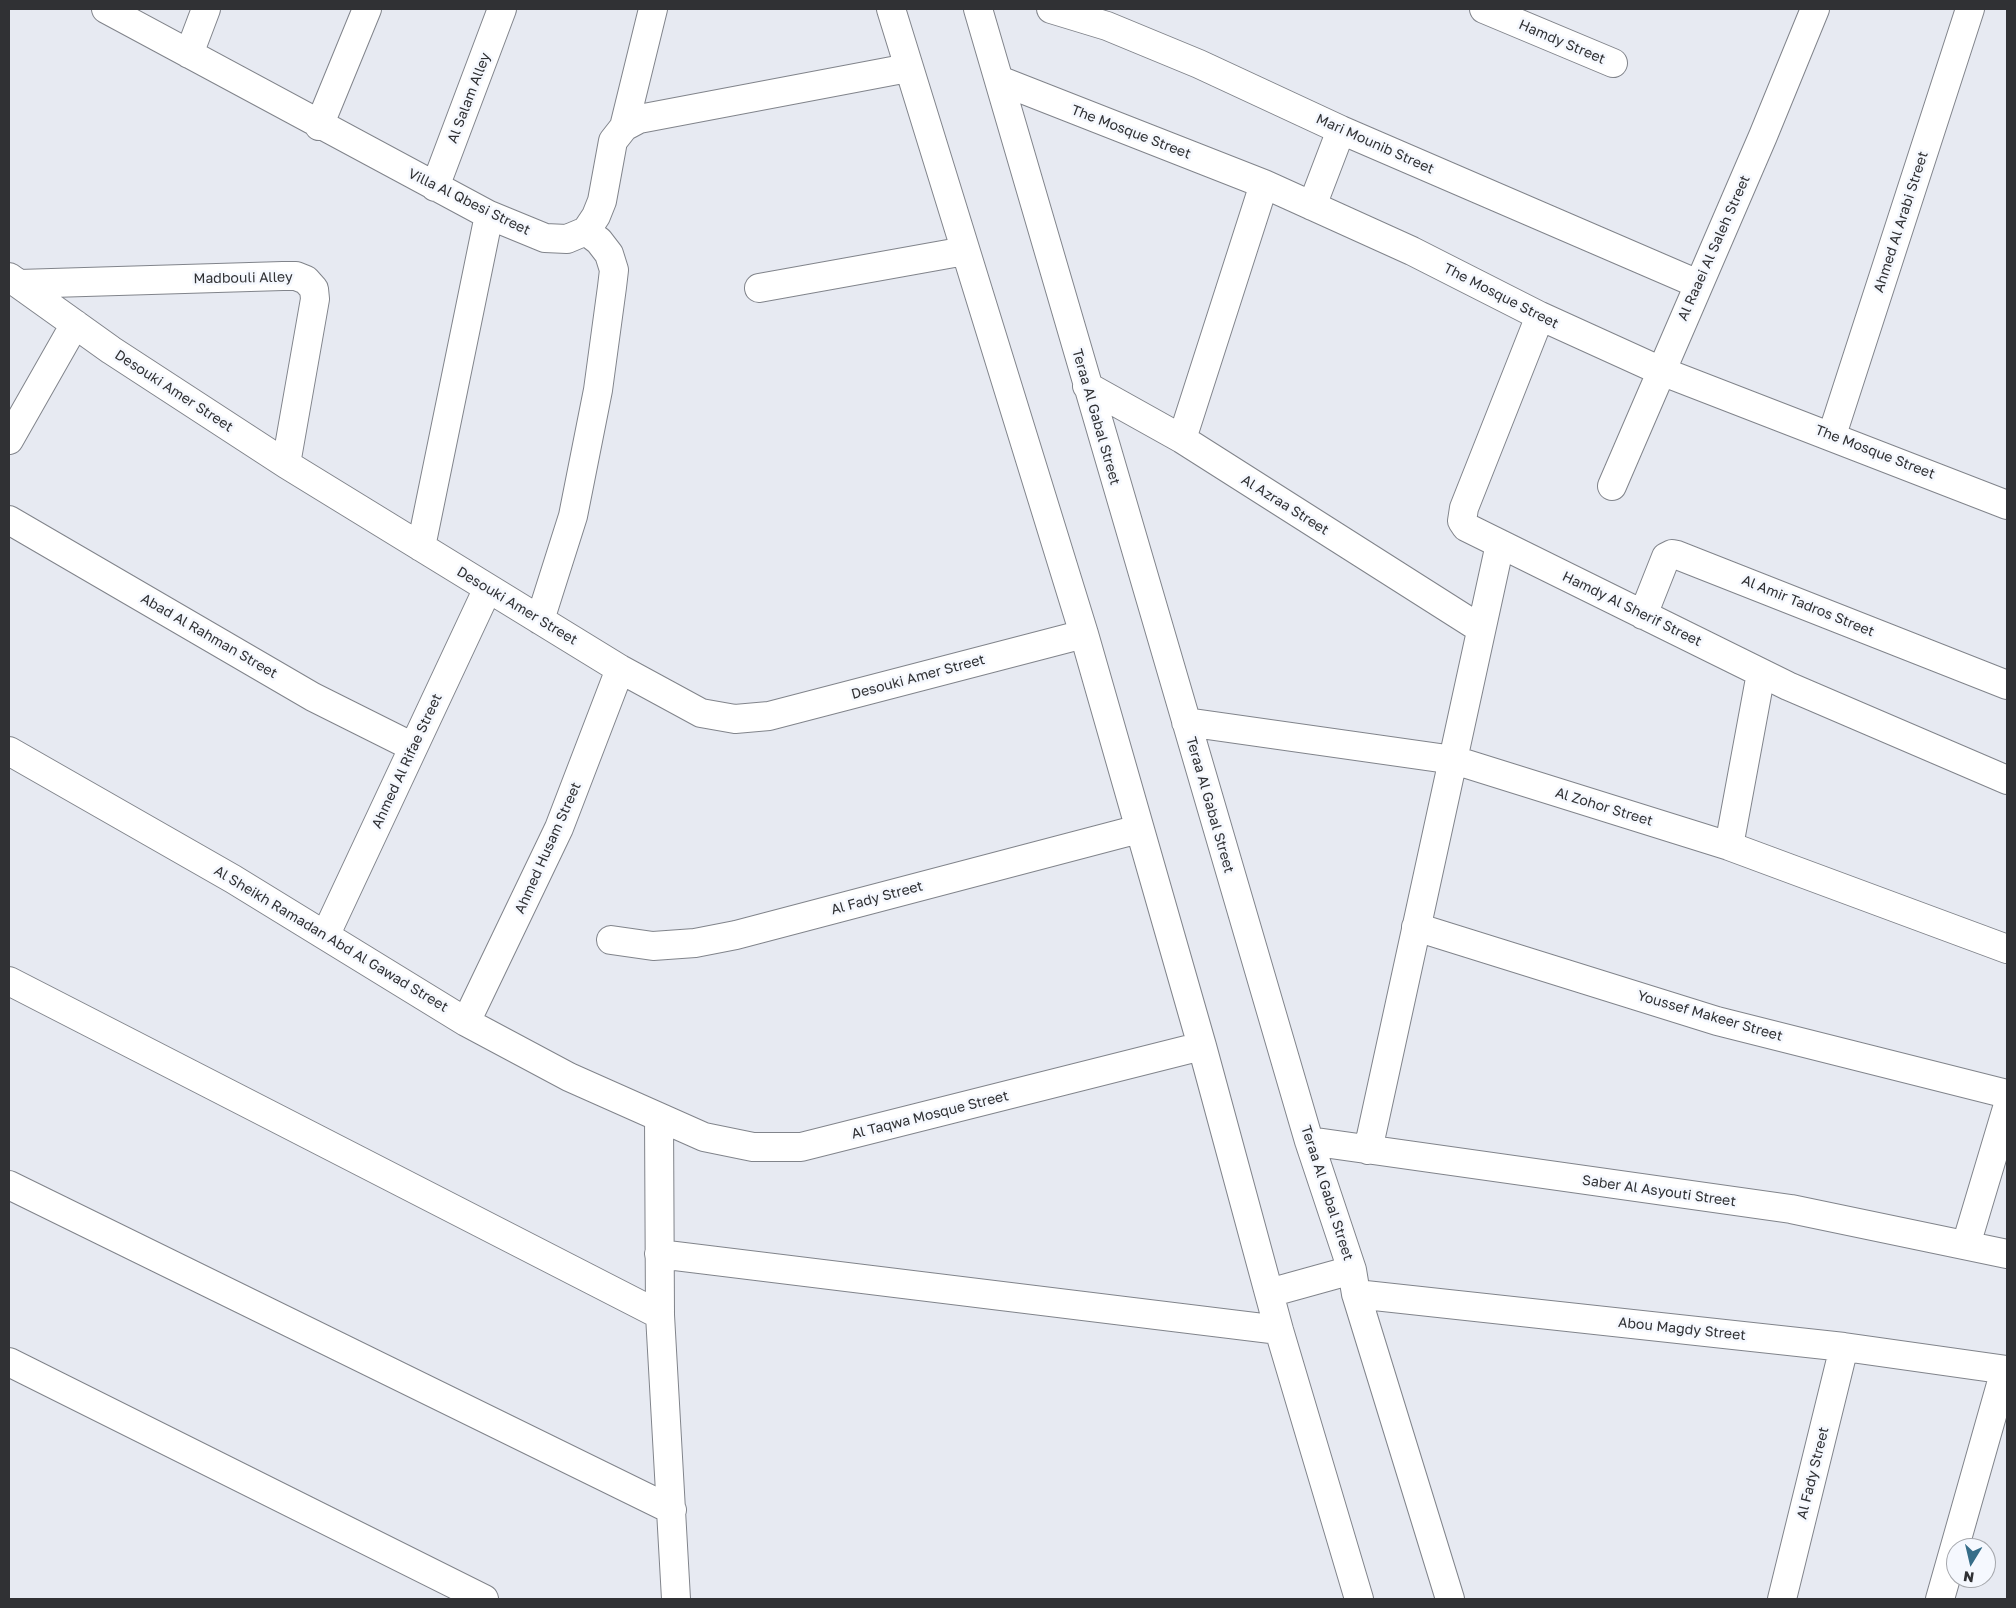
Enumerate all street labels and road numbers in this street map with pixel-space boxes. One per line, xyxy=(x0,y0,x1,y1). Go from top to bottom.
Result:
street label: Hamdy Street xyxy=(1516,16,1608,68)
street label: Al Salam Alley xyxy=(444,50,494,146)
street label: The Mosque Street xyxy=(1069,101,1193,163)
street label: Mari Mounib Street xyxy=(1313,110,1437,178)
street label: Ahmed Al Arabi Street xyxy=(1870,149,1932,295)
street label: Villa Al Qbesi Street xyxy=(405,165,533,239)
street label: Al Raaei Al Saleh Street xyxy=(1674,173,1754,323)
street label: The Mosque Street xyxy=(1441,260,1561,332)
street label: Madbouli Alley xyxy=(193,269,293,287)
street label: Desouki Amer Street xyxy=(112,346,236,436)
street label: Teraa Al Gabal Street xyxy=(1068,347,1124,487)
street label: The Mosque Street xyxy=(1813,421,1937,483)
street label: Al Azraa Street xyxy=(1238,471,1332,539)
street label: Desouki Amer Street xyxy=(454,563,580,649)
street label: Hamdy Al Sherif Street xyxy=(1560,568,1704,650)
street label: Al Amir Tadros Street xyxy=(1739,572,1877,640)
street label: Abad Al Rahman Street xyxy=(138,590,280,682)
street label: Desouki Amer Street xyxy=(849,651,987,703)
street label: Ahmed Al Rifae Street xyxy=(368,691,446,831)
street label: Teraa Al Gabal Street xyxy=(1182,735,1238,875)
street label: Ahmed Husam Street xyxy=(511,780,585,916)
street label: Al Zohor Street xyxy=(1553,784,1655,830)
street label: Al Sheikh Ramadan Abd Al Gawad Street xyxy=(211,862,451,1016)
street label: Al Fady Street xyxy=(829,878,925,918)
street label: Youssef Makeer Street xyxy=(1635,987,1785,1045)
street label: Al Taqwa Mosque Street xyxy=(850,1087,1010,1143)
street label: Teraa Al Gabal Street xyxy=(1297,1123,1357,1263)
street label: Saber Al Asyouti Street xyxy=(1581,1172,1737,1210)
street label: Abou Magdy Street xyxy=(1617,1314,1747,1344)
street label: Al Fady Street xyxy=(1793,1425,1833,1521)

